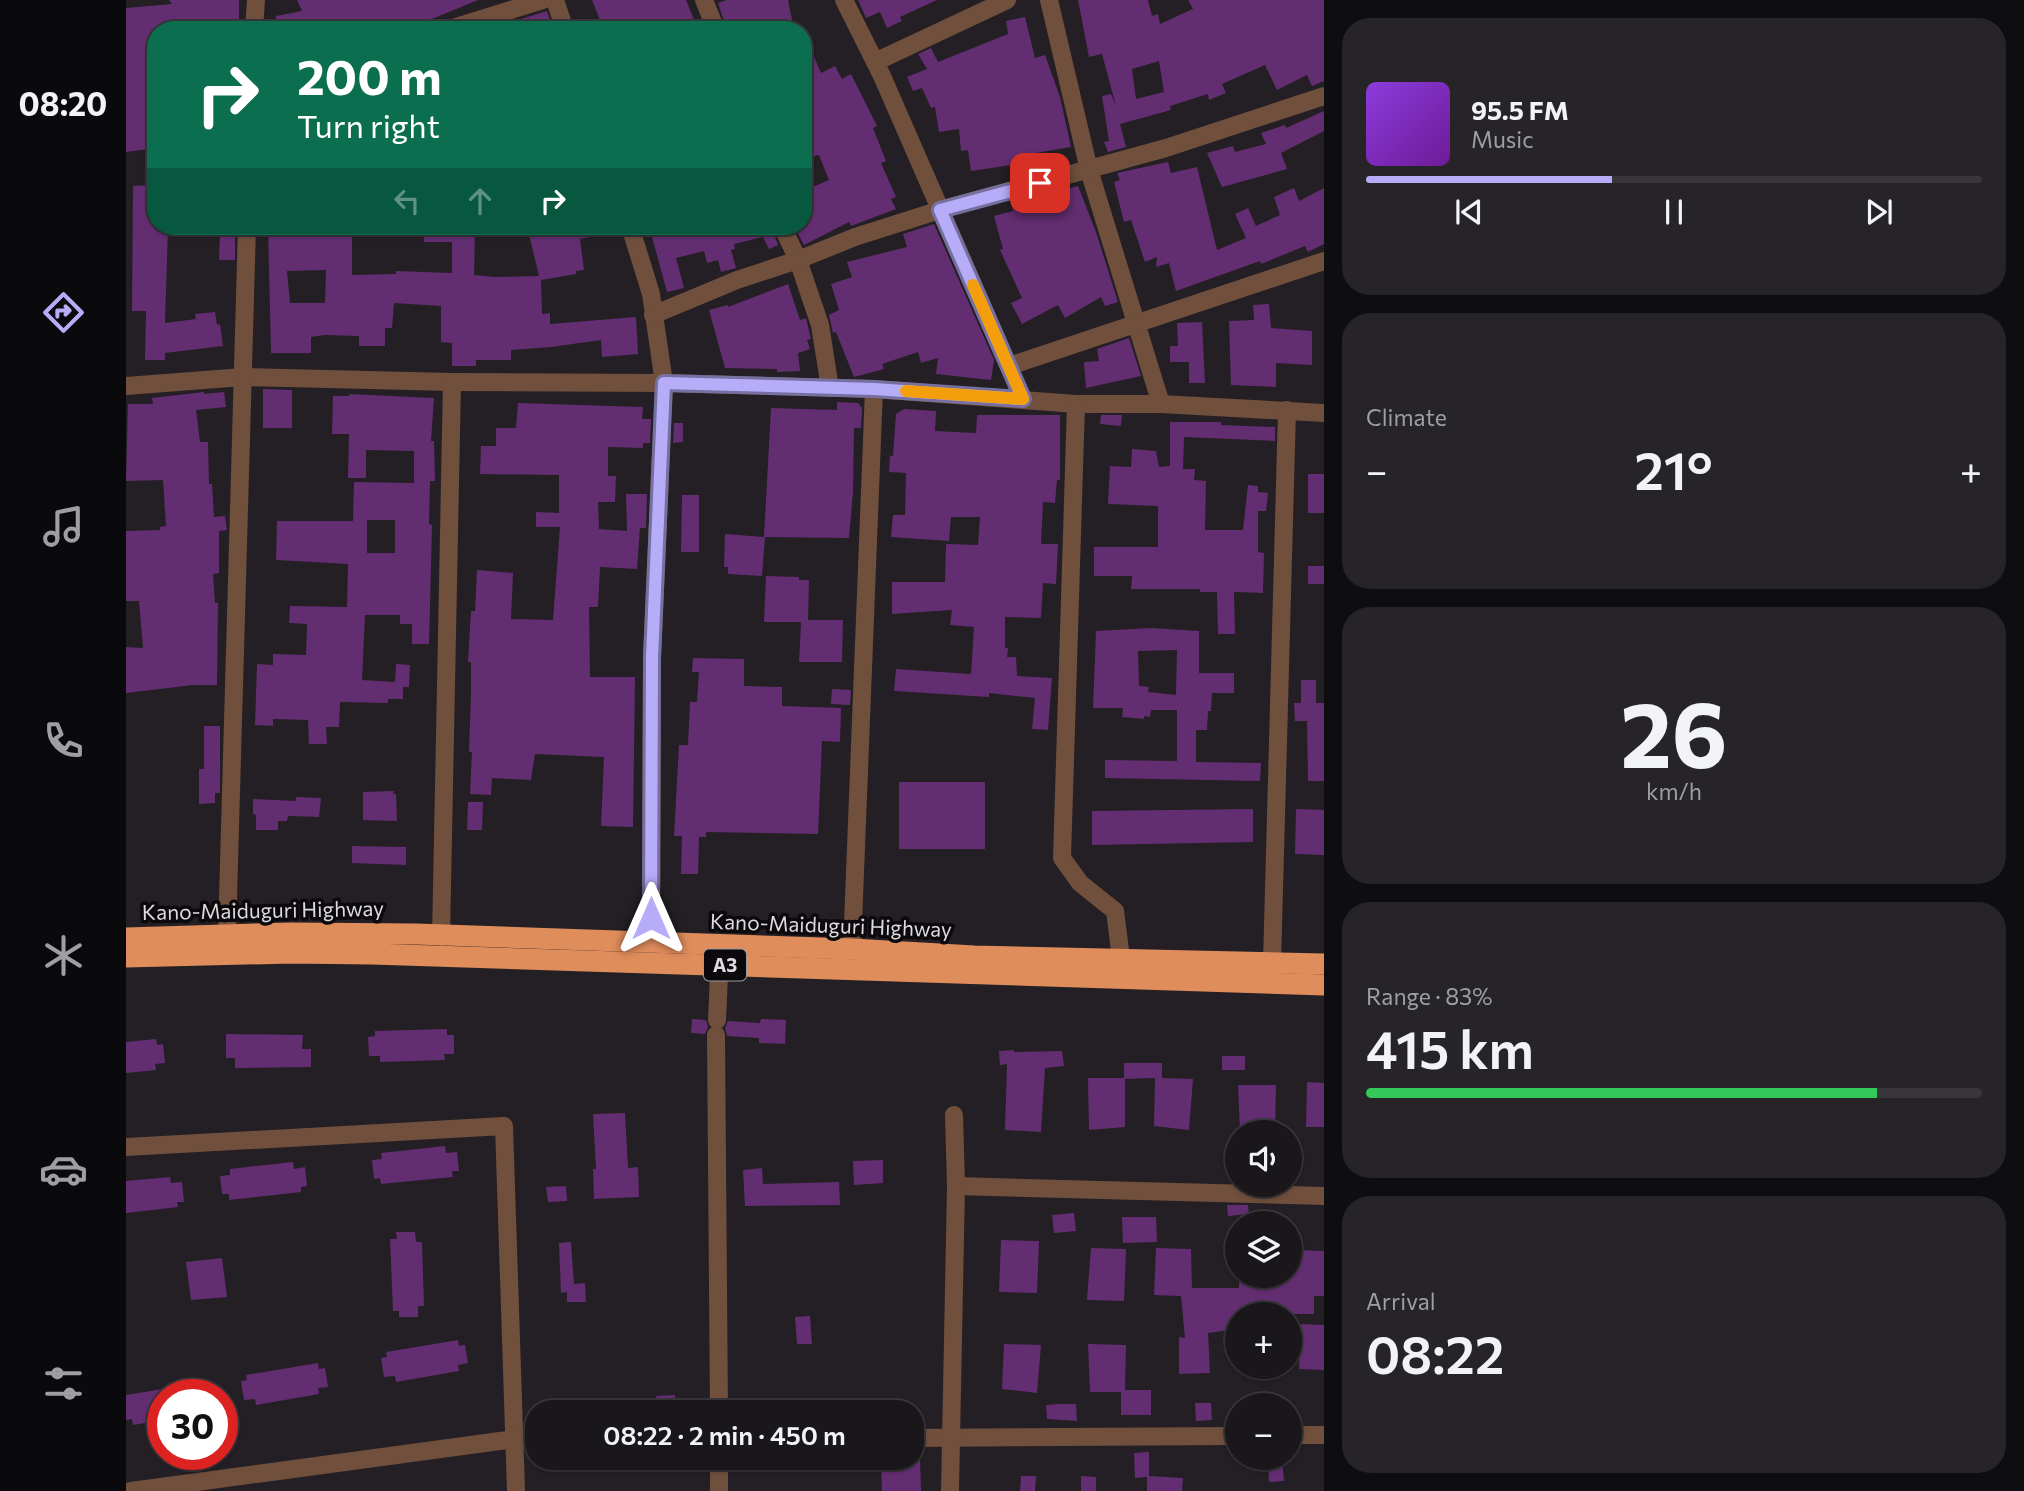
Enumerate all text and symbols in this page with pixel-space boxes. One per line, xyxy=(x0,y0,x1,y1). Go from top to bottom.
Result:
text: 200 m xyxy=(297,45,442,105)
icon: right xyxy=(182,49,273,140)
text: 08:20 xyxy=(19,83,107,123)
text: 95.5 FM xyxy=(1471,94,1569,125)
text: Turn right xyxy=(297,105,440,145)
text: Music xyxy=(1471,125,1534,153)
pin xyxy=(1010,153,1070,213)
icon: arrive xyxy=(1021,164,1059,202)
icon: left xyxy=(388,182,426,220)
icon: ahead xyxy=(461,182,499,220)
icon: right xyxy=(534,182,572,220)
icon: previous xyxy=(1450,193,1488,231)
icon: pause xyxy=(1655,193,1693,231)
icon: next xyxy=(1860,193,1898,231)
icon: directions xyxy=(39,288,88,337)
text: Climate xyxy=(1366,403,1447,431)
text: 21° xyxy=(1634,437,1713,501)
text: − xyxy=(1366,446,1388,493)
text: + xyxy=(1960,446,1982,493)
icon: music xyxy=(39,502,88,551)
text: 26 xyxy=(1620,675,1728,787)
icon: phone xyxy=(39,716,88,765)
text: km/h xyxy=(1646,777,1702,805)
position arrow xyxy=(614,881,688,955)
street label: Kano-Maiduguri Highway xyxy=(142,895,384,924)
street label: Kano-Maiduguri Highway xyxy=(710,908,953,941)
icon: climate xyxy=(39,931,88,980)
road number: A3 xyxy=(704,950,746,981)
text: Range · 83% xyxy=(1366,982,1492,1010)
text: 415 km xyxy=(1366,1016,1534,1080)
map controls xyxy=(1225,1120,1302,1470)
button: sound xyxy=(1225,1120,1302,1197)
icon: car xyxy=(39,1145,88,1194)
button: layers xyxy=(1225,1211,1302,1288)
text: Arrival xyxy=(1366,1287,1436,1315)
button: + xyxy=(1225,1302,1302,1379)
text: 08:22 xyxy=(1366,1321,1504,1385)
icon: filters xyxy=(39,1359,88,1408)
speed limit sign: 30 xyxy=(147,1379,238,1470)
button: − xyxy=(1225,1393,1302,1470)
text: 08:22 · 2 min · 450 m xyxy=(603,1419,846,1450)

